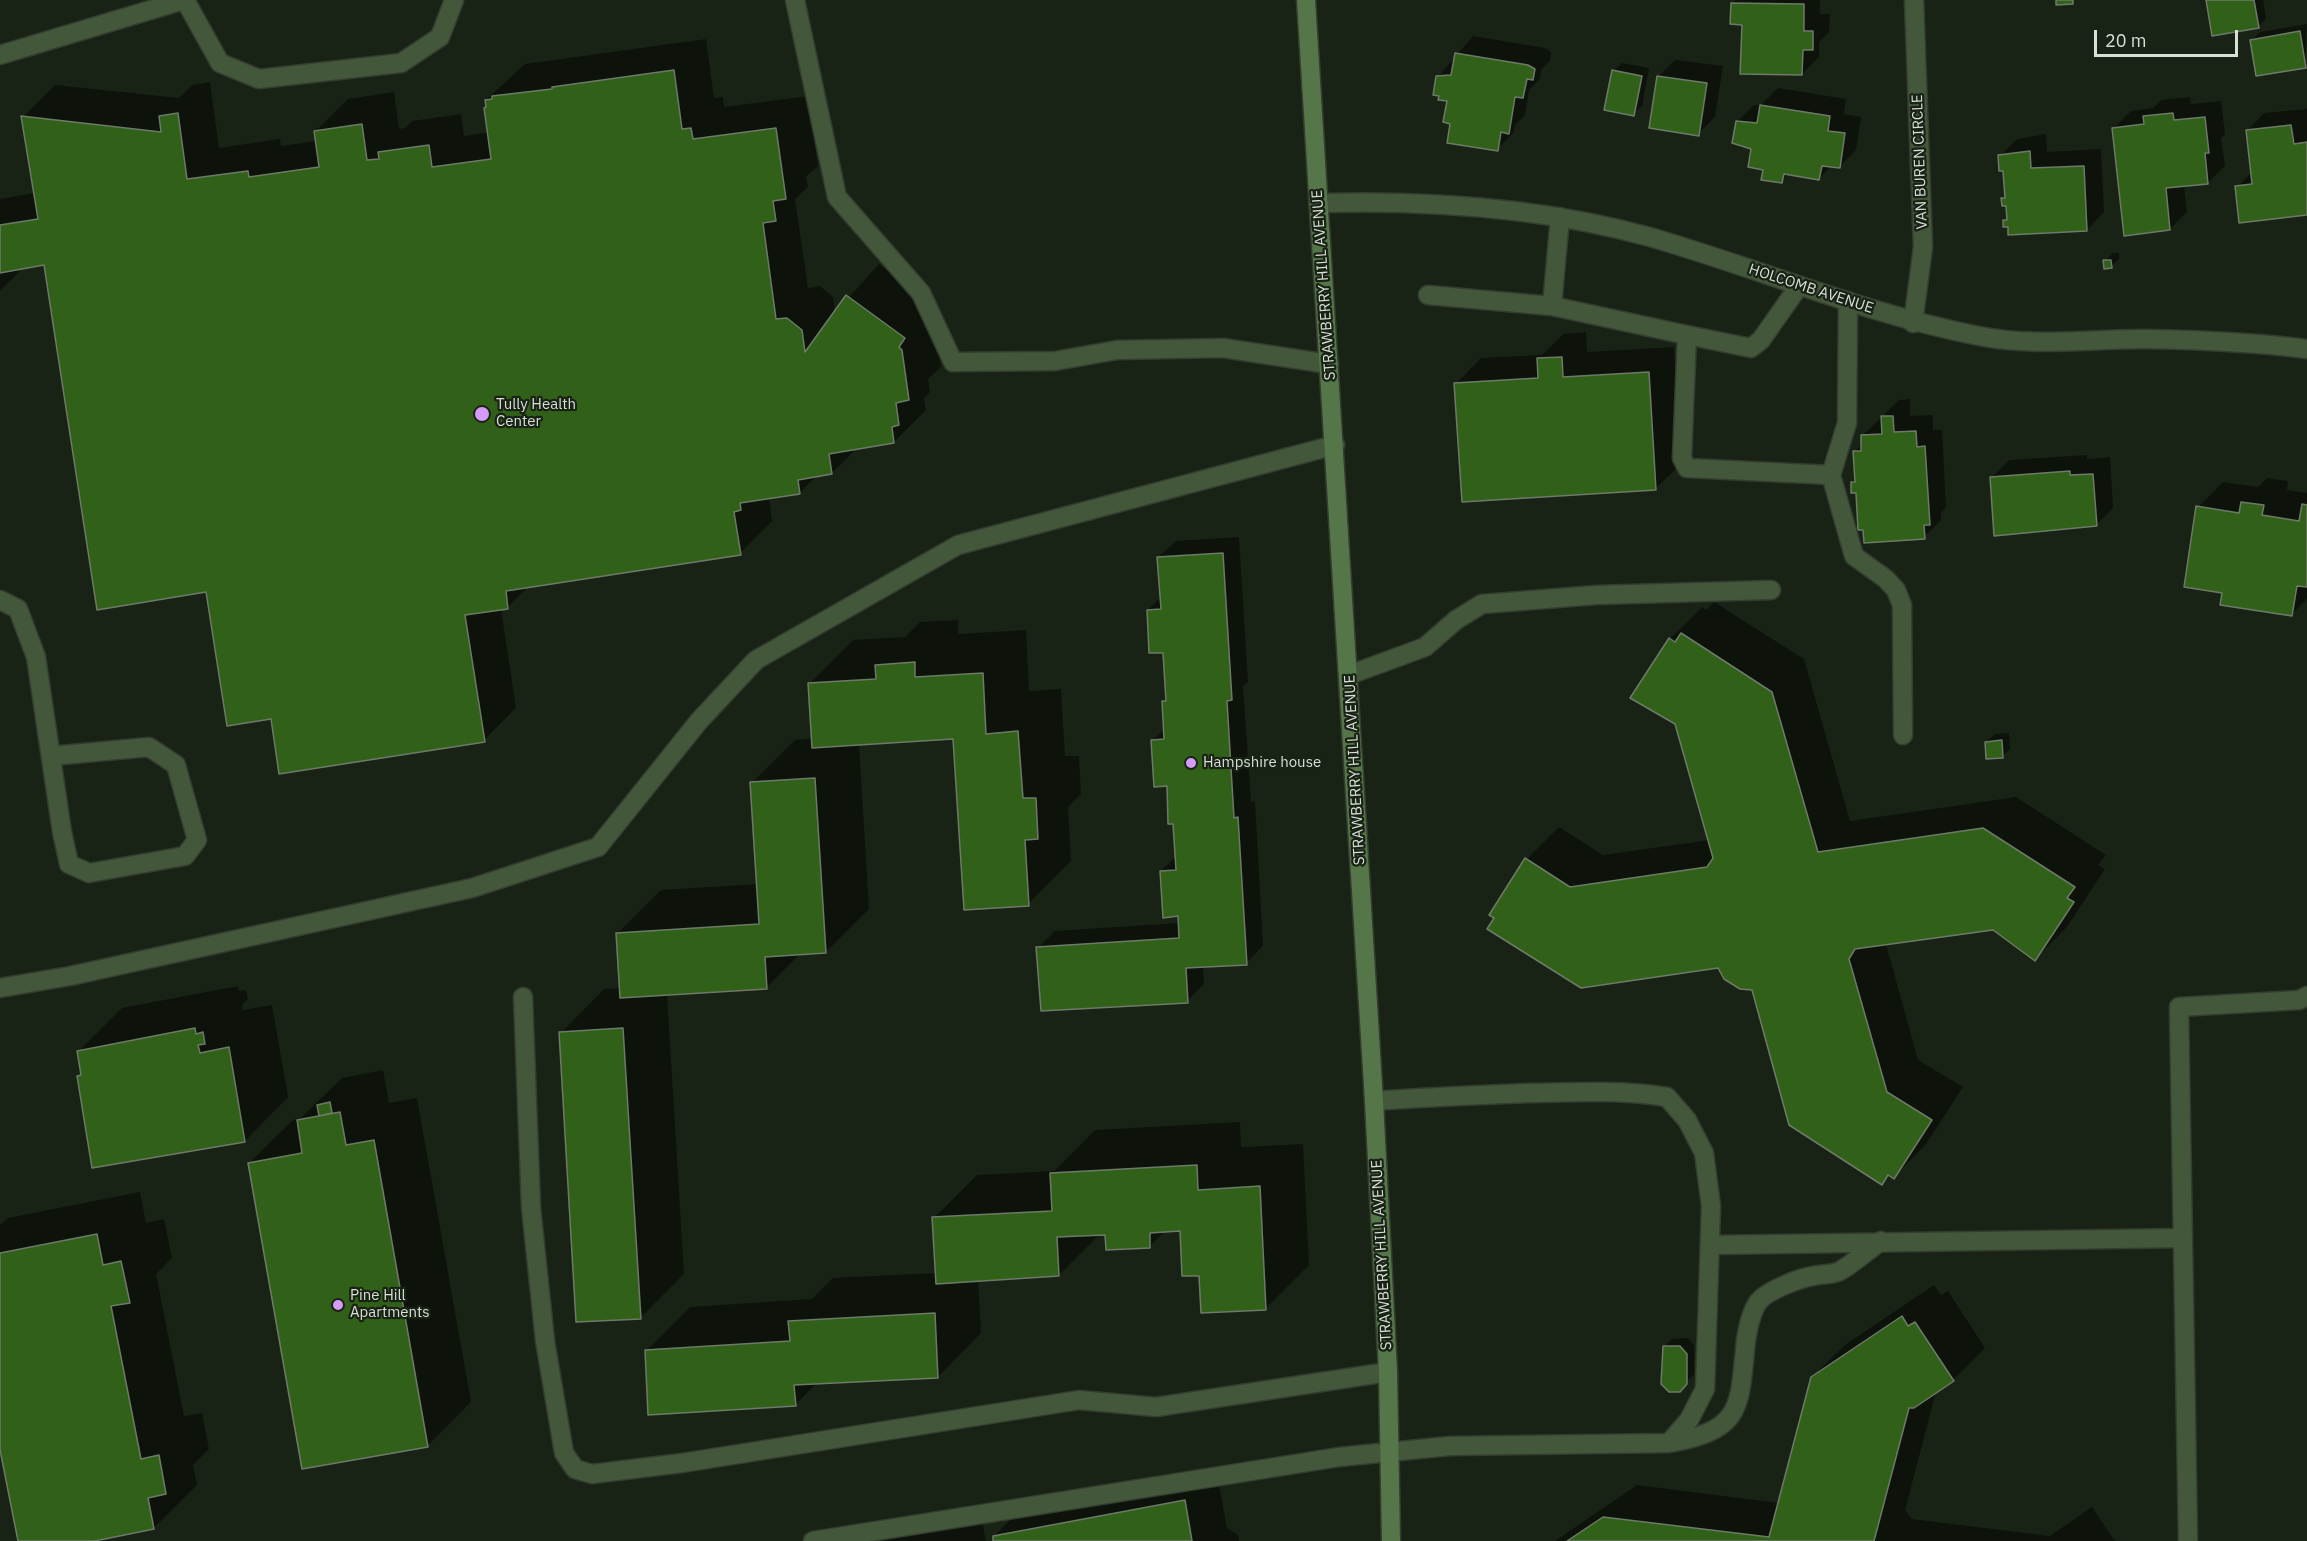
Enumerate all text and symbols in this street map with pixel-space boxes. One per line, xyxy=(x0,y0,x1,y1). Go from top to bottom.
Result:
scale bar xyxy=(2097,18,2241,56)
text: 20 m xyxy=(2105,29,2147,52)
street label: VAN BUREN CIRCLE xyxy=(1909,94,1931,230)
street label: STRAWBERRY HILL AVENUE xyxy=(1308,189,1340,381)
street label: HOLCOMB AVENUE xyxy=(1746,260,1876,318)
place label: Tully Health Center xyxy=(496,396,576,431)
marker: Tully Health Center xyxy=(473,405,491,423)
street label: STRAWBERRY HILL AVENUE xyxy=(1341,674,1369,866)
place label: Hampshire house xyxy=(1203,754,1321,772)
marker: Hampshire house xyxy=(1184,756,1198,770)
street label: STRAWBERRY HILL AVENUE xyxy=(1368,1159,1396,1351)
place label: Pine Hill Apartments xyxy=(350,1287,430,1322)
marker: Pine Hill Apartments xyxy=(331,1298,345,1312)

